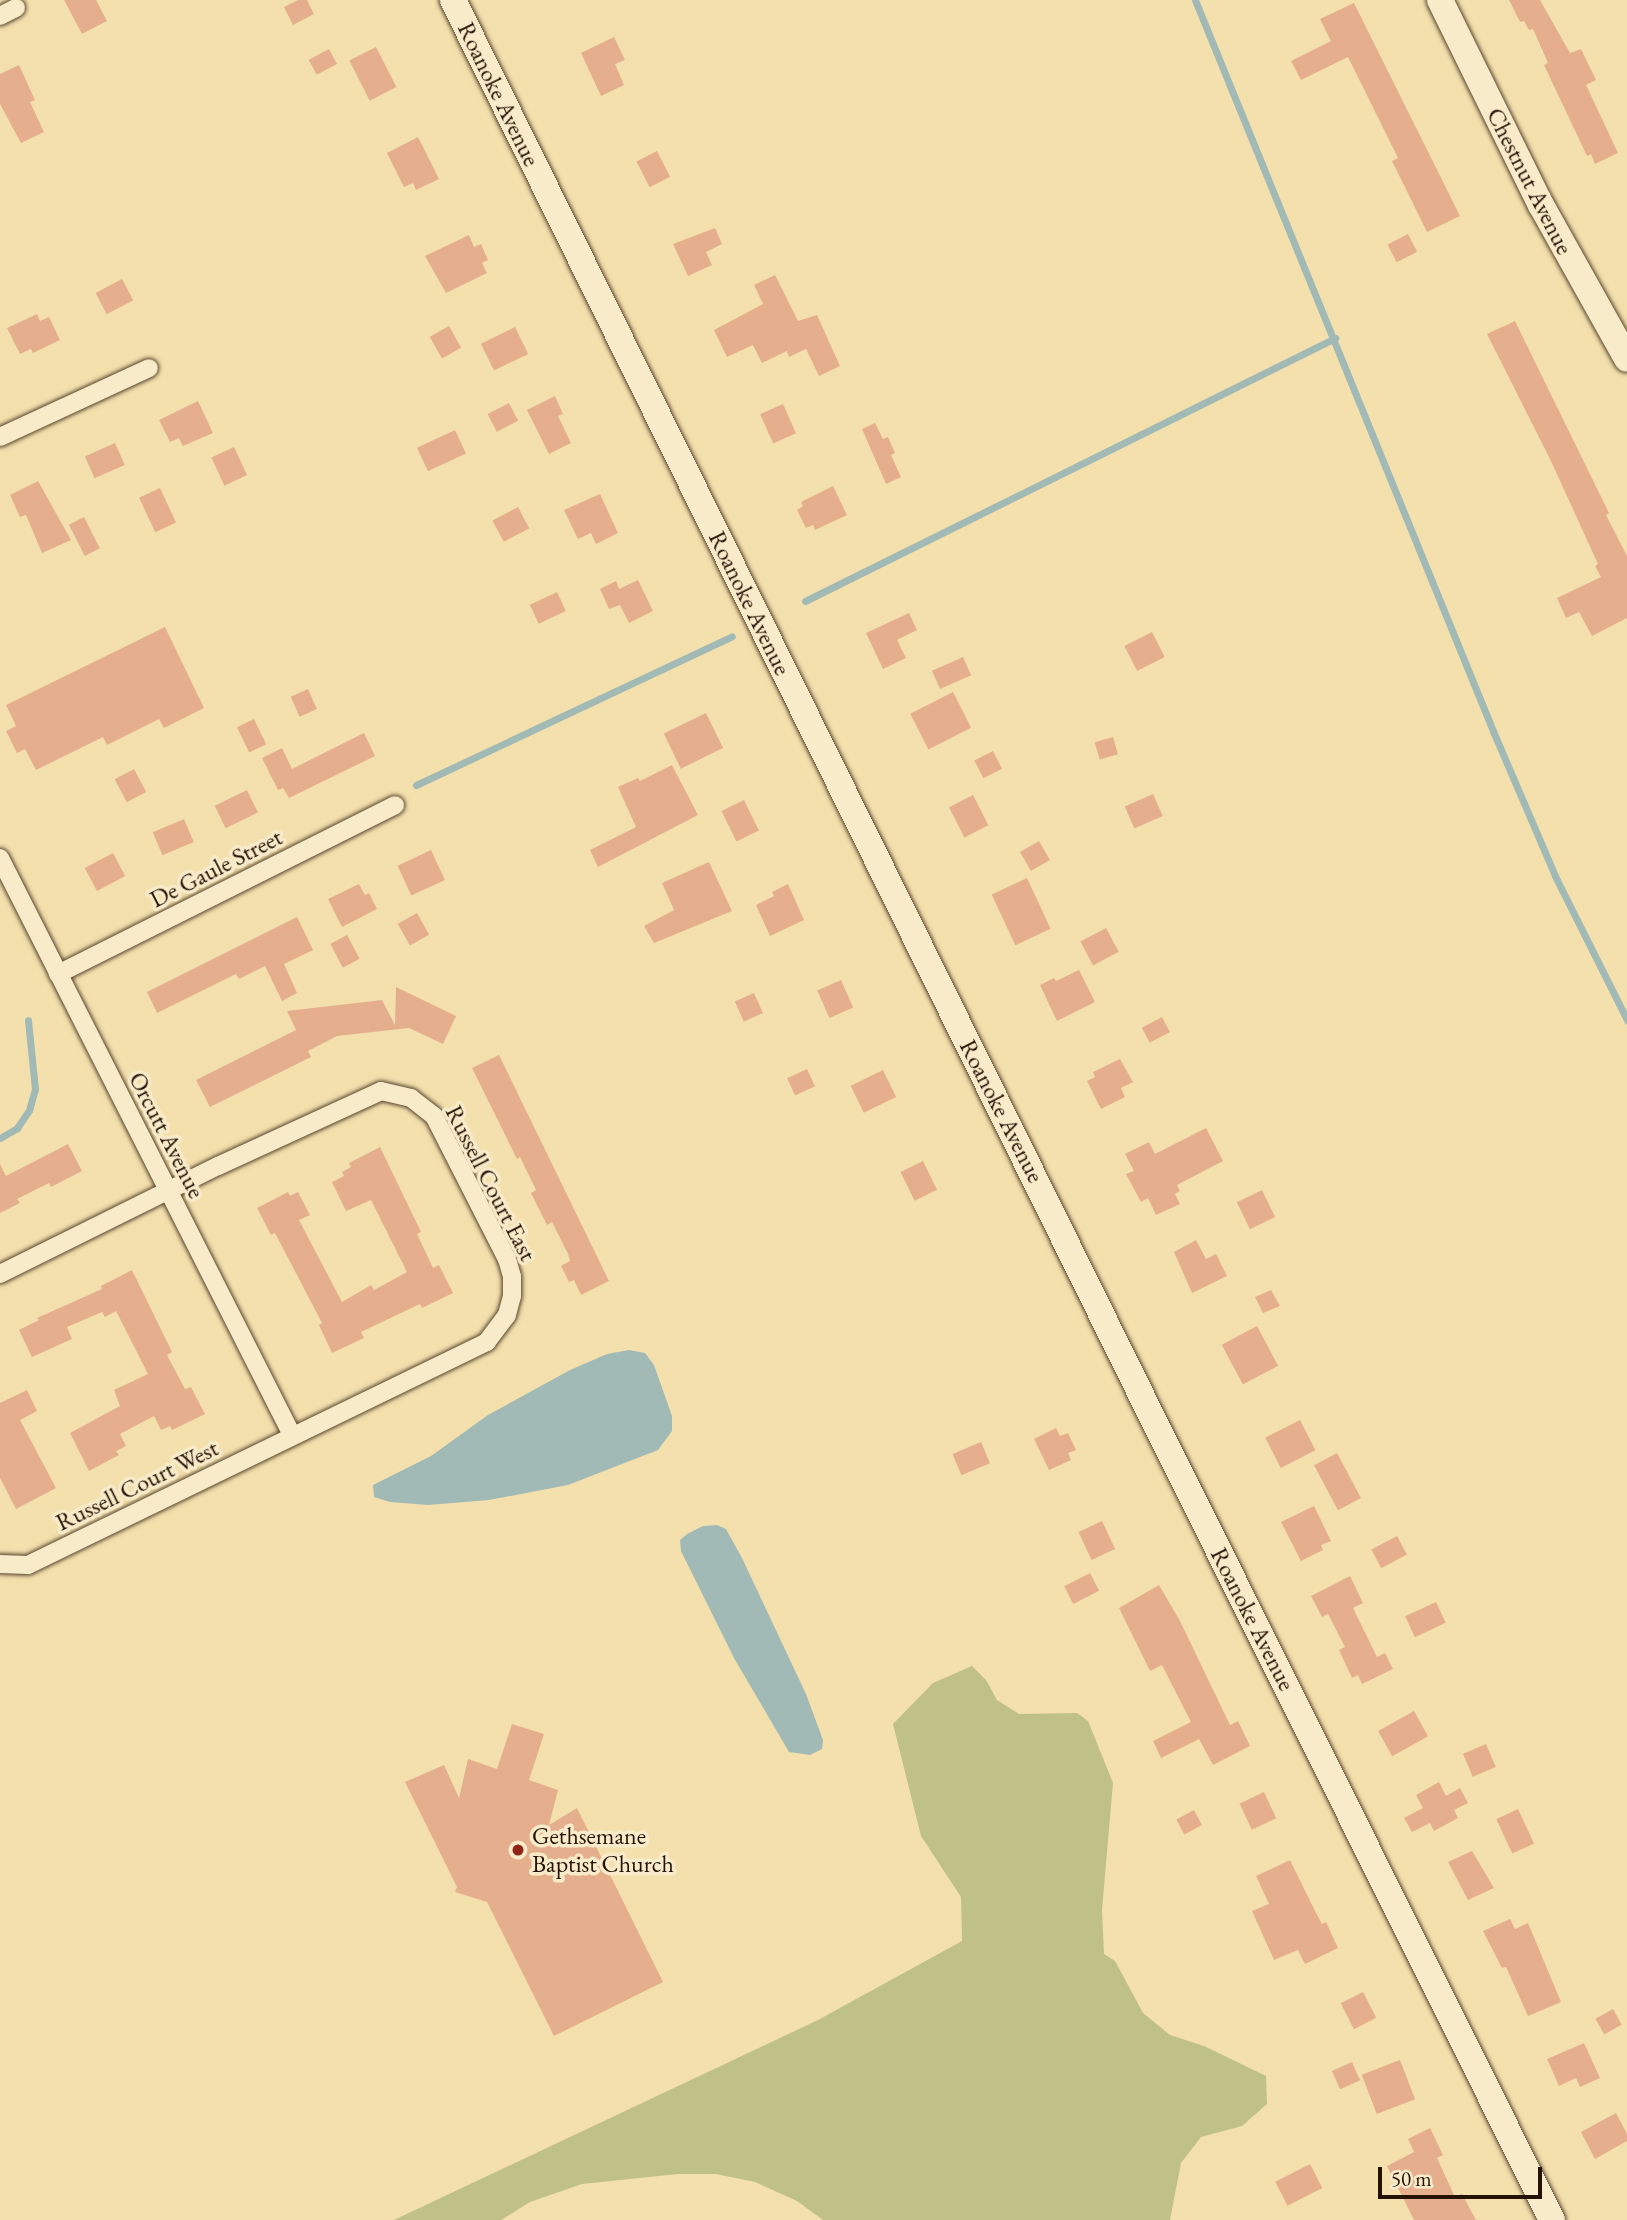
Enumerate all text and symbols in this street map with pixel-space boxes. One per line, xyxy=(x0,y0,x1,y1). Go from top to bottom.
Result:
street label: Roanoke Avenue xyxy=(452,17,546,171)
street label: Chestnut Avenue xyxy=(1481,103,1579,259)
street label: Roanoke Avenue xyxy=(703,526,797,680)
street label: De Gaule Street xyxy=(145,822,287,914)
street label: Roanoke Avenue xyxy=(954,1035,1050,1187)
street label: Orcutt Avenue xyxy=(123,1067,211,1203)
street label: Russell Court East xyxy=(439,1100,543,1266)
street label: Russell Court West xyxy=(51,1433,223,1537)
street label: Roanoke Avenue xyxy=(1205,1543,1301,1695)
place label: Gethsemane Baptist Church xyxy=(532,1822,674,1878)
marker: Gethsemane Baptist Church xyxy=(510,1842,526,1858)
scale bar xyxy=(1382,2154,1546,2198)
text: 50 m xyxy=(1391,2165,1432,2192)

